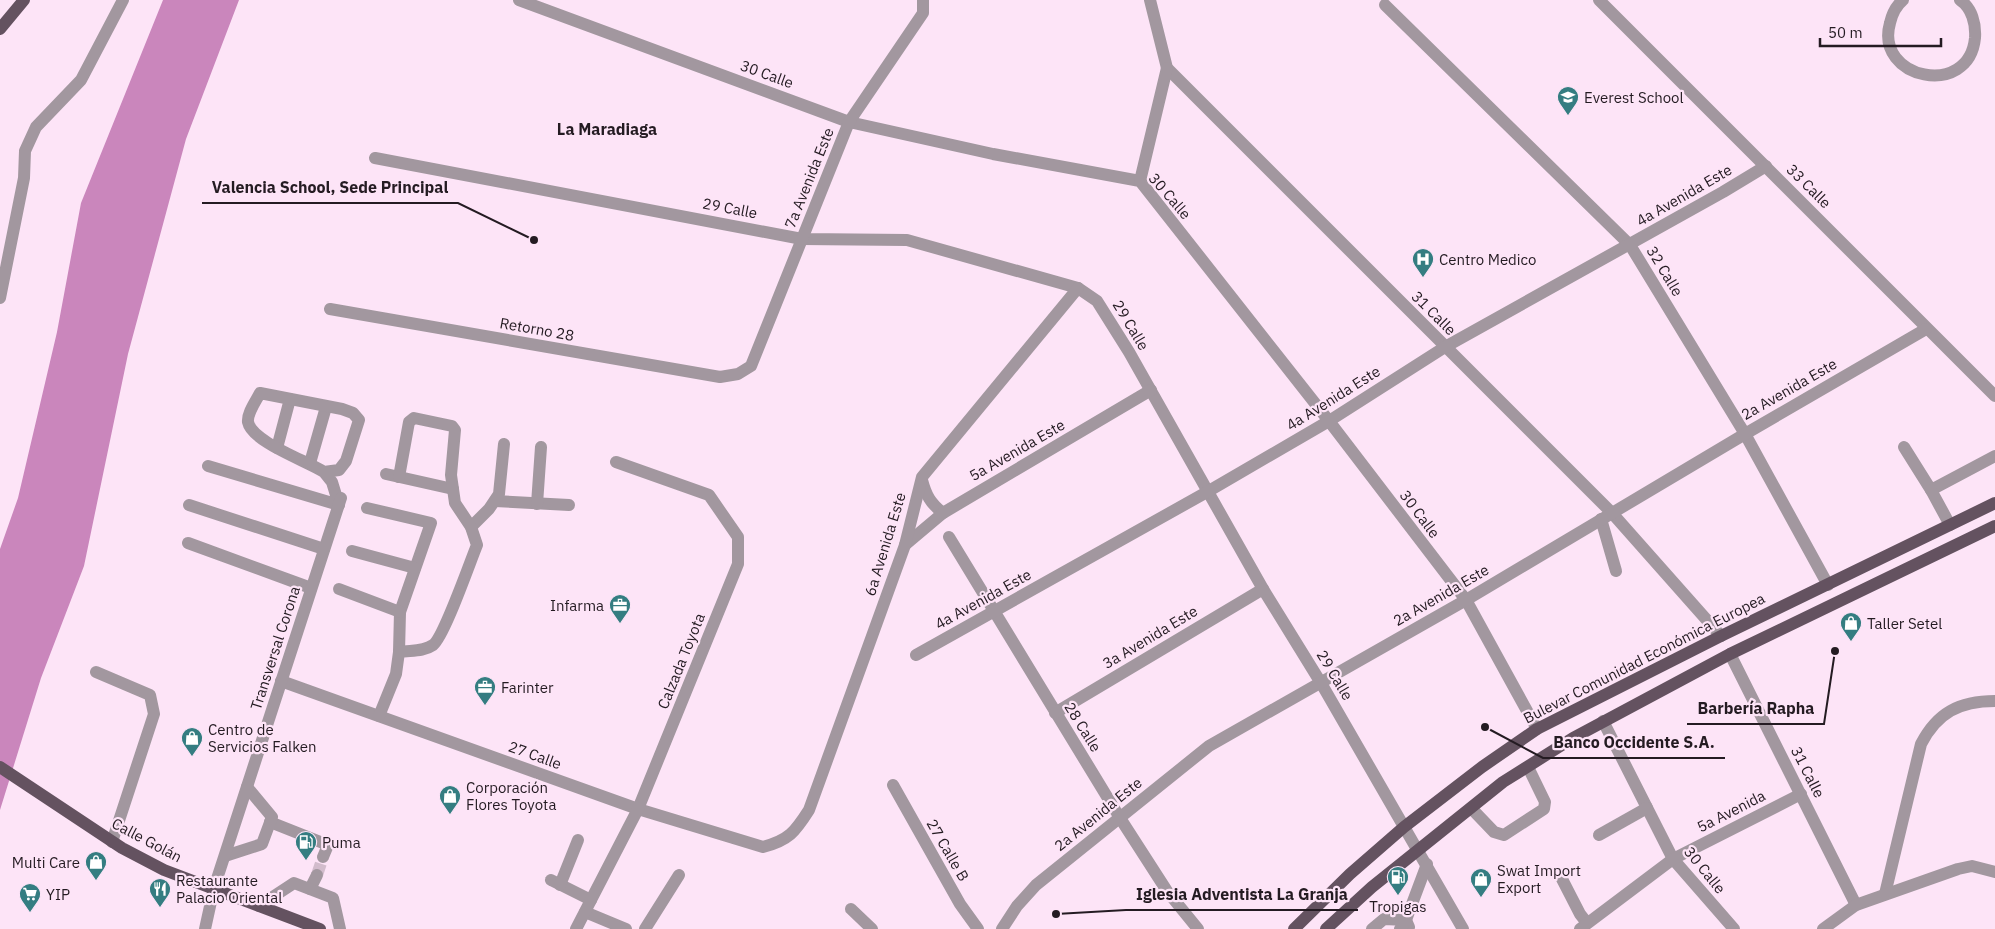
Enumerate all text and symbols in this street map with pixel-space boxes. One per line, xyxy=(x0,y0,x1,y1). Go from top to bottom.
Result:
scale bar xyxy=(1820,15,1941,47)
text: 50 m xyxy=(1828,23,1863,42)
street label: 30 Calle xyxy=(738,56,796,92)
school or university icon: Everest School xyxy=(1556,85,1580,116)
place label: Everest School xyxy=(1584,88,1684,107)
district label: La Maradiaga xyxy=(557,119,657,139)
street label: 7a Avenida Este xyxy=(780,125,838,231)
street label: 4a Avenida Este xyxy=(1633,160,1735,230)
street label: 33 Calle xyxy=(1783,160,1835,212)
street label: 30 Calle xyxy=(1145,169,1195,223)
callout: Valencia School, Sede Principal xyxy=(202,172,458,203)
text: Valencia School, Sede Principal xyxy=(212,177,448,197)
street label: 29 Calle xyxy=(701,193,759,223)
street label: 32 Calle xyxy=(1643,242,1687,300)
hospital icon: Centro Medico xyxy=(1411,247,1435,278)
place label: Centro Medico xyxy=(1439,250,1536,269)
street label: 31 Calle xyxy=(1408,287,1460,339)
street label: 29 Calle xyxy=(1109,296,1153,354)
street label: Retorno 28 xyxy=(498,313,576,345)
street label: 2a Avenida Este xyxy=(1738,354,1840,424)
street label: 4a Avenida Este xyxy=(1282,362,1384,434)
street label: 5a Avenida Este xyxy=(966,415,1068,485)
street label: 30 Calle xyxy=(1396,486,1444,542)
street label: 6a Avenida Este xyxy=(860,490,910,598)
street label: 2a Avenida Este xyxy=(1390,560,1492,630)
street label: 4a Avenida Este xyxy=(931,565,1035,633)
street label: Transversal Corona xyxy=(246,584,304,712)
street label: Bulevar Comunidad Económica Europea xyxy=(1520,589,1768,727)
office icon: Infarma xyxy=(608,593,632,624)
place label: Infarma xyxy=(550,596,604,615)
street label: 3a Avenida Este xyxy=(1099,601,1201,673)
street label: Calzada Toyota xyxy=(653,610,709,712)
shop icon: Taller Setel xyxy=(1839,611,1863,642)
place label: Taller Setel xyxy=(1867,614,1942,633)
street label: 29 Calle xyxy=(1313,646,1357,704)
office icon: Farinter xyxy=(473,675,497,706)
place label: Farinter xyxy=(501,678,554,697)
callout: Barbería Rapha xyxy=(1687,693,1824,724)
text: Barbería Rapha xyxy=(1698,698,1814,718)
street label: 28 Calle xyxy=(1060,699,1106,755)
place label: Centro de Servicios Falken xyxy=(208,720,317,756)
shop icon: Centro de Servicios Falken xyxy=(180,726,204,757)
callout: Banco Occidente S.A. xyxy=(1543,727,1725,758)
text: Banco Occidente S.A. xyxy=(1553,732,1715,752)
street label: 27 Calle xyxy=(506,737,564,773)
street label: 31 Calle xyxy=(1787,743,1829,801)
street label: 2a Avenida Este xyxy=(1050,773,1146,855)
place label: Corporación Flores Toyota xyxy=(466,778,556,814)
shop icon: Corporación Flores Toyota xyxy=(438,784,462,815)
street label: 5a Avenida xyxy=(1694,786,1768,836)
street label: Calle Golán xyxy=(109,814,185,866)
street label: 27 Calle B xyxy=(923,816,973,884)
fuel station icon: Puma xyxy=(294,830,318,861)
place label: Puma xyxy=(322,833,361,852)
street label: 30 Calle xyxy=(1680,843,1730,897)
shop icon: Multi Care xyxy=(84,850,108,881)
place label: Multi Care xyxy=(12,853,80,872)
place label: Swat Import Export xyxy=(1497,861,1581,897)
fuel station icon: Tropigas xyxy=(1386,865,1410,896)
shop icon: Swat Import Export xyxy=(1469,867,1493,898)
place label: Restaurante Palacio Oriental xyxy=(176,871,282,907)
restaurant icon: Restaurante Palacio Oriental xyxy=(148,877,172,908)
callout: Iglesia Adventista La Granja xyxy=(1126,879,1358,910)
supermarket icon: YIP xyxy=(18,882,42,913)
text: Iglesia Adventista La Granja xyxy=(1136,884,1348,904)
place label: YIP xyxy=(46,885,70,904)
place label: Tropigas xyxy=(1369,897,1427,916)

